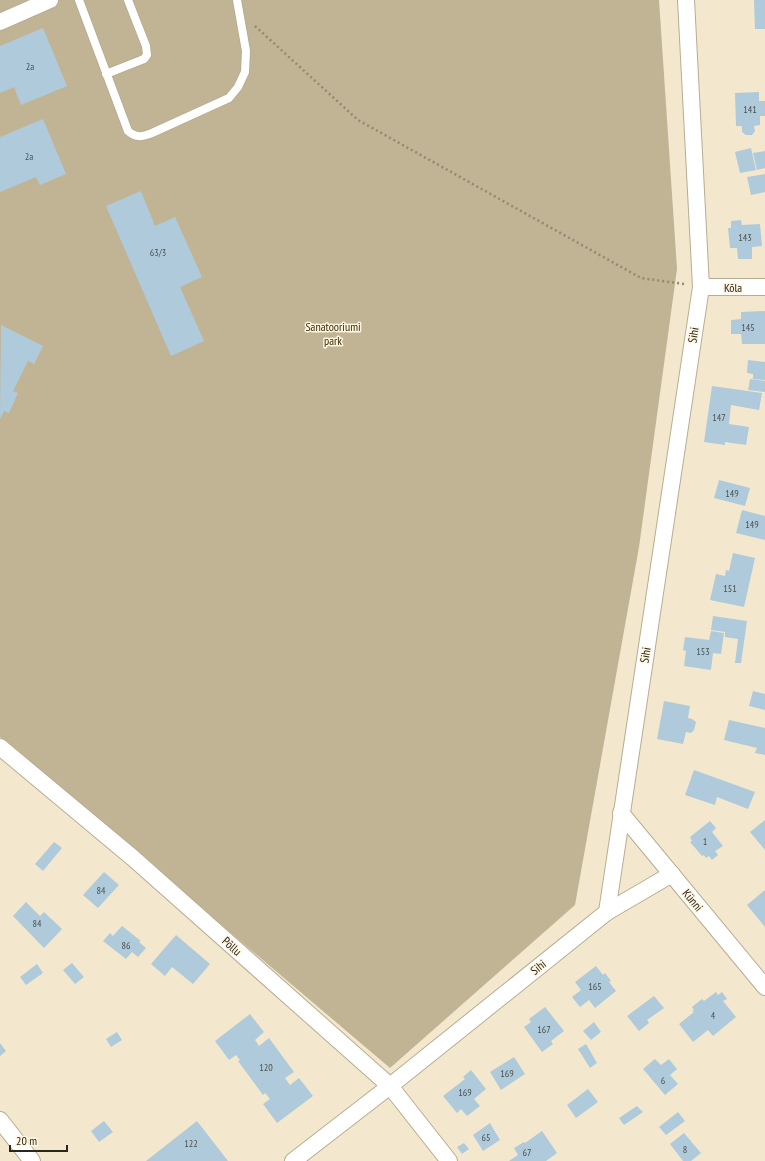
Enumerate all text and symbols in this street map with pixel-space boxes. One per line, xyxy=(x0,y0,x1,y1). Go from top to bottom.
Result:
house number: 2a xyxy=(26,60,34,73)
house number: 141 xyxy=(743,103,757,116)
house number: 2a xyxy=(25,150,33,163)
house number: 143 xyxy=(738,231,752,244)
house number: 63/3 xyxy=(150,246,166,259)
street label: Kõla xyxy=(724,280,742,295)
park label: Sanatooriumi park xyxy=(305,319,361,348)
house number: 145 xyxy=(741,321,755,334)
street label: Sihi xyxy=(684,326,702,344)
house number: 147 xyxy=(712,411,726,424)
house number: 149 xyxy=(725,487,739,500)
house number: 149 xyxy=(745,518,759,531)
house number: 151 xyxy=(723,582,737,595)
house number: 153 xyxy=(696,645,710,658)
street label: Sihi xyxy=(636,646,654,664)
house number: 1 xyxy=(703,835,707,848)
house number: 84 xyxy=(97,884,106,897)
street label: Künni xyxy=(680,886,706,914)
house number: 84 xyxy=(33,917,42,930)
street label: Põllu xyxy=(219,933,245,959)
house number: 86 xyxy=(122,939,131,952)
street label: Sihi xyxy=(527,956,549,978)
house number: 165 xyxy=(588,980,602,993)
house number: 4 xyxy=(711,1009,716,1022)
house number: 167 xyxy=(537,1023,551,1036)
house number: 120 xyxy=(259,1061,273,1074)
house number: 169 xyxy=(500,1067,514,1080)
house number: 6 xyxy=(661,1074,666,1087)
house number: 169 xyxy=(458,1086,472,1099)
scale bar xyxy=(10,1127,67,1153)
house number: 65 xyxy=(482,1131,491,1144)
text: 20 m xyxy=(16,1133,37,1148)
house number: 122 xyxy=(184,1137,198,1150)
house number: 8 xyxy=(683,1143,687,1156)
house number: 67 xyxy=(523,1146,532,1159)

